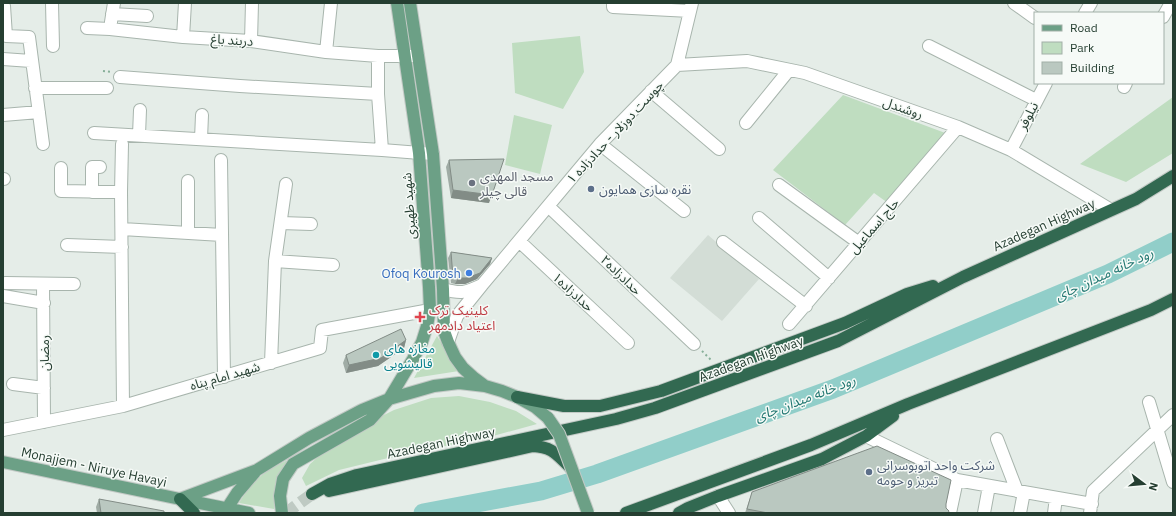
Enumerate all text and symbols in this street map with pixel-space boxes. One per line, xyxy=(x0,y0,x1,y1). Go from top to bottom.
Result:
legend xyxy=(1034,12,1164,84)
text: Road xyxy=(1070,20,1098,35)
street label: دربند باغ xyxy=(210,30,254,52)
text: Park xyxy=(1070,40,1095,55)
text: Building xyxy=(1070,60,1115,75)
street label: چوست دوزلار - حدادزاده ۱ xyxy=(563,77,668,188)
street label: روشندل xyxy=(881,93,925,123)
street label: نیلوفر xyxy=(1013,99,1042,134)
place label: مسجد المهدی قالی چیلر xyxy=(479,168,554,201)
street label: شهید ظهیری xyxy=(398,172,420,240)
marker: مسجد المهدی قالی چیلر xyxy=(467,178,477,188)
place label: نقره سازی همایون xyxy=(599,181,691,198)
marker: نقره سازی همایون xyxy=(586,184,596,194)
street label: حاج اسماعیل xyxy=(845,194,905,259)
street label: Azadegan Highway xyxy=(990,195,1098,255)
water label: رود خانه میدان چای xyxy=(1052,243,1157,306)
street label: حدادزاده۲ xyxy=(597,251,645,299)
place label: Ofoq Kourosh xyxy=(381,265,461,282)
marker: Ofoq Kourosh xyxy=(464,268,474,278)
street label: حدادزاده۱ xyxy=(549,269,597,316)
place label: کلینیک ترک اعتیاد دادمهر xyxy=(428,302,495,334)
marker: کلینیک ترک اعتیاد دادمهر xyxy=(414,311,426,323)
street label: Azadegan Highway xyxy=(696,332,806,386)
street label: رمضان xyxy=(36,335,53,371)
place label: مغازه های قالیشویی xyxy=(384,340,435,372)
marker: مغازه های قالیشویی xyxy=(371,350,381,360)
street label: شهید امام پناه xyxy=(188,358,262,395)
water label: رود خانه میدان چای xyxy=(752,370,858,427)
street label: Azadegan Highway xyxy=(385,423,497,463)
street label: Monajjem - Niruye Havayi xyxy=(20,443,168,491)
place label: شرکت واحد اتوبوسرانی تبریز و حومه xyxy=(877,457,995,489)
north arrow xyxy=(1124,464,1164,504)
marker: شرکت واحد اتوبوسرانی تبریز و حومه xyxy=(864,467,874,477)
text: N xyxy=(1146,481,1161,493)

